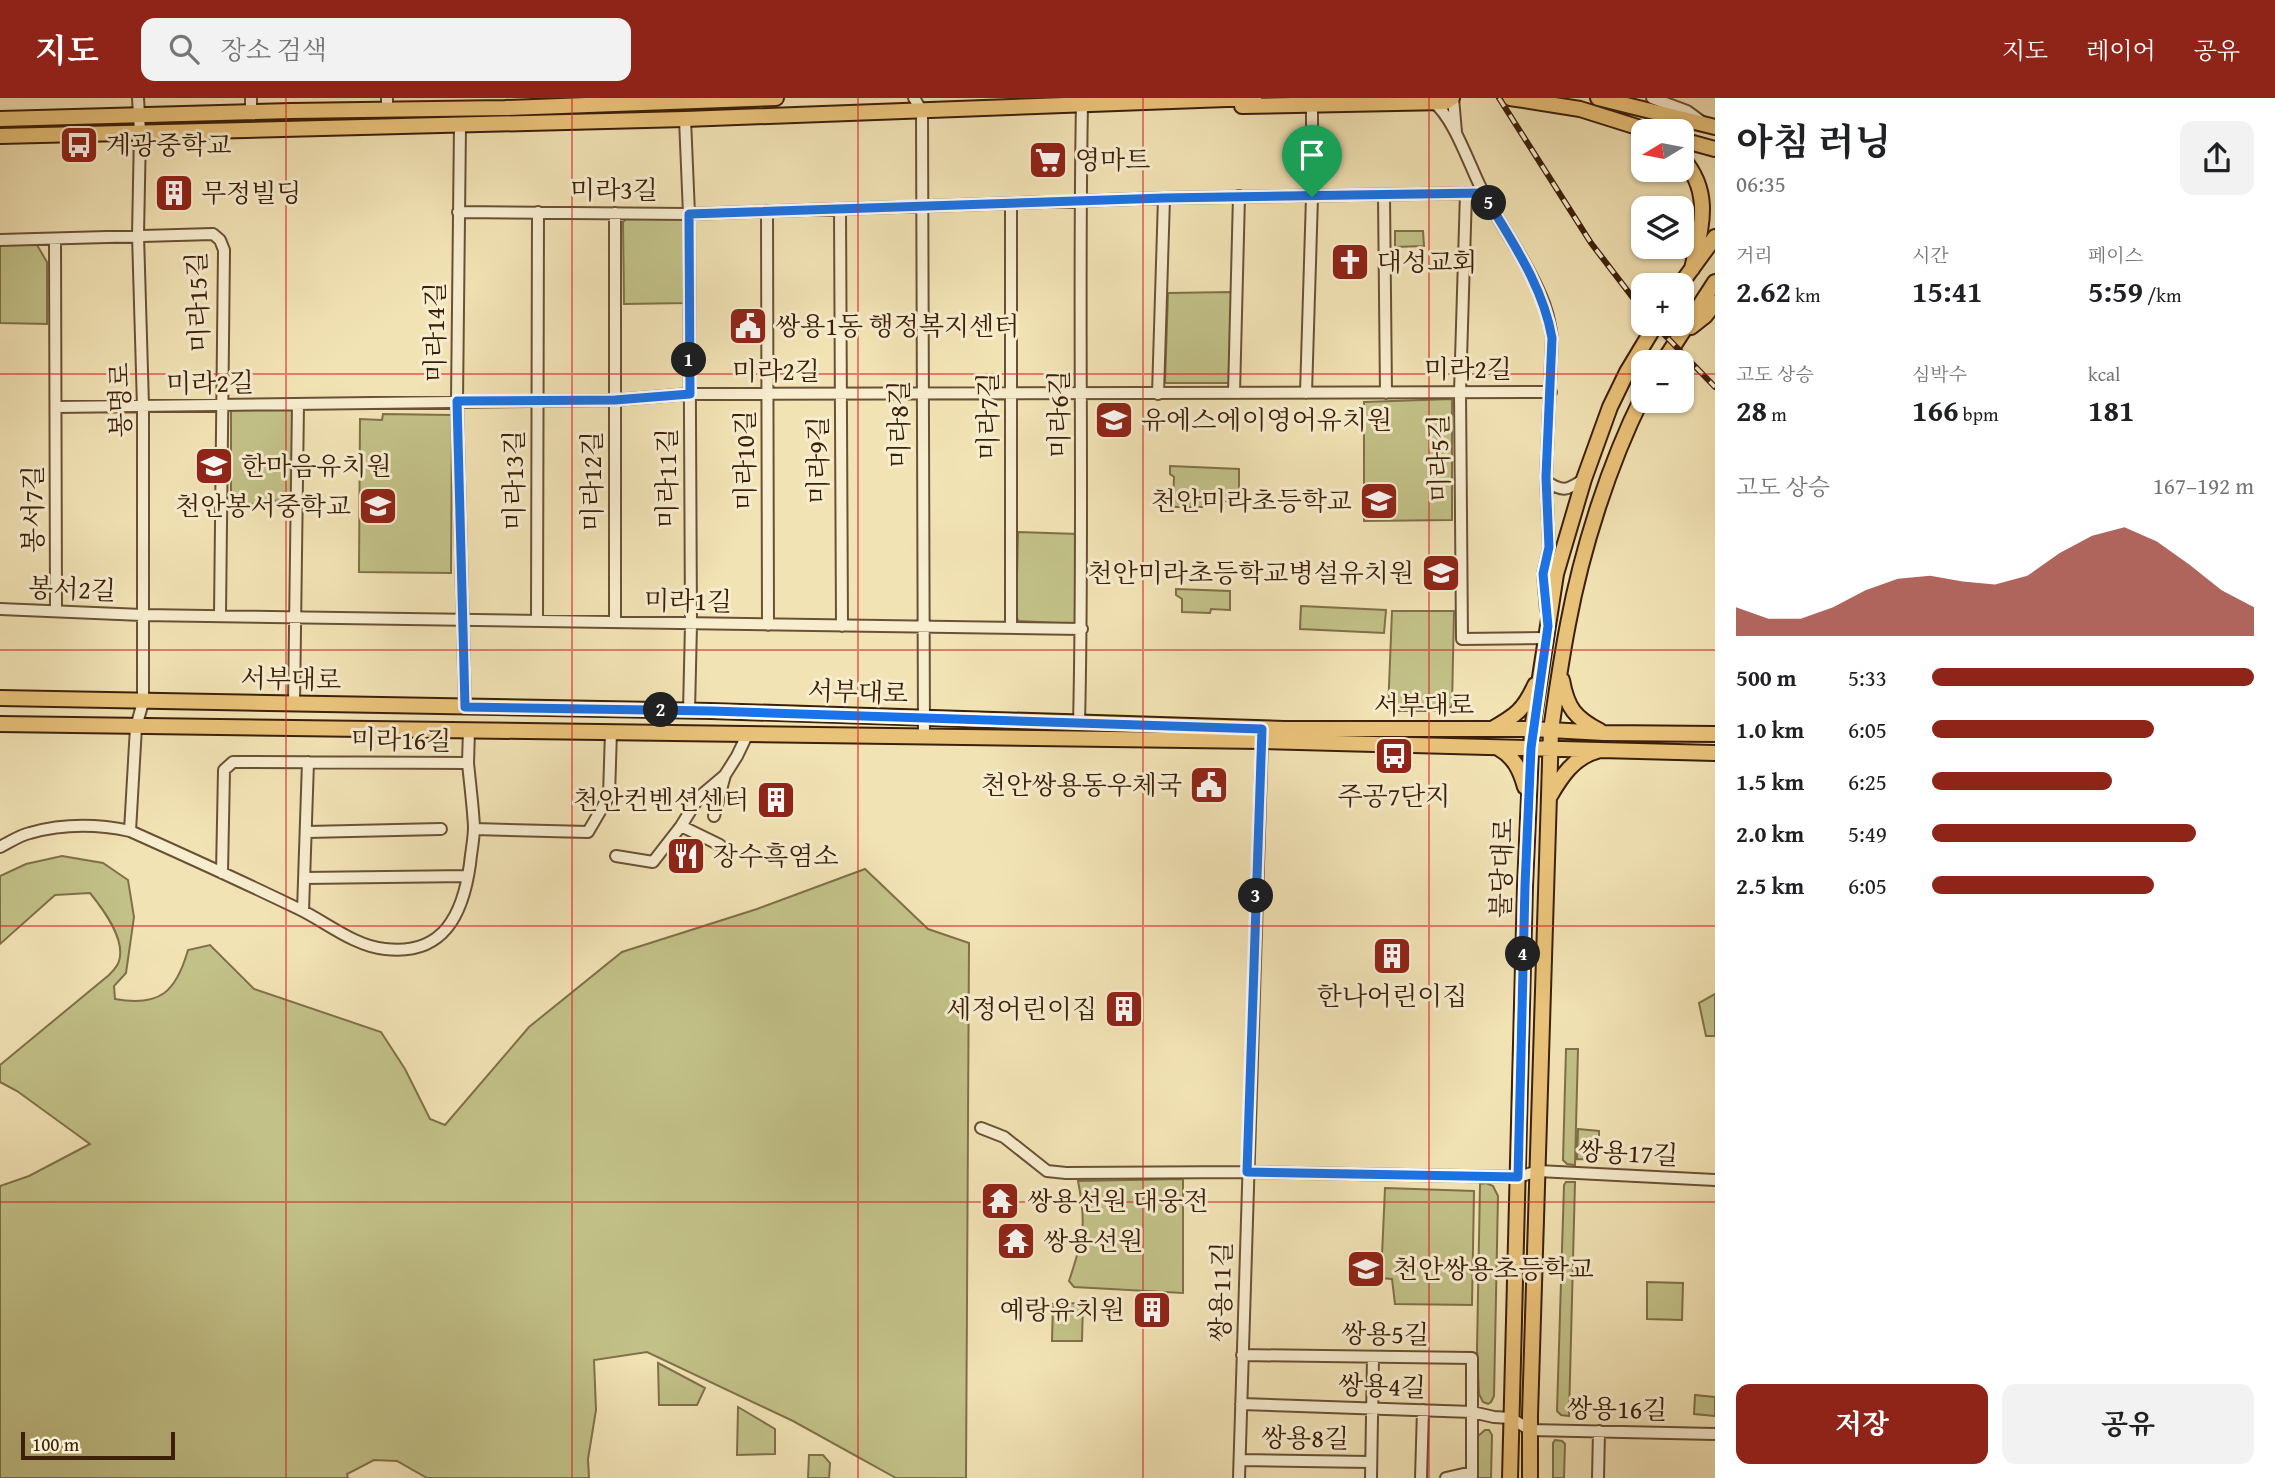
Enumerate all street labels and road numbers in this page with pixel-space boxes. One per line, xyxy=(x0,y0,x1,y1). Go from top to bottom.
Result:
street label: 미라3길 xyxy=(570,170,658,209)
street label: 미라15길 xyxy=(176,251,219,353)
street label: 미라14길 xyxy=(415,282,454,382)
street label: 미라2길 xyxy=(1424,349,1512,388)
street label: 미라2길 xyxy=(732,351,820,390)
street label: 봉명로 xyxy=(99,362,140,438)
street label: 미라2길 xyxy=(166,362,254,403)
street label: 미라6길 xyxy=(1039,370,1078,458)
street label: 미라7길 xyxy=(968,372,1007,460)
street label: 미라8길 xyxy=(879,380,918,468)
street label: 미라10길 xyxy=(725,410,764,510)
street label: 미라5길 xyxy=(1418,414,1459,502)
street label: 미라9길 xyxy=(798,416,837,504)
street label: 미라11길 xyxy=(647,428,686,528)
street label: 미라13길 xyxy=(494,430,533,530)
street label: 미라12길 xyxy=(572,431,611,531)
street label: 봉서7길 xyxy=(13,465,52,553)
street label: 봉서2길 xyxy=(27,567,117,610)
street label: 미라1길 xyxy=(644,580,732,621)
street label: 서부대로 xyxy=(240,658,342,699)
street label: 서부대로 xyxy=(807,670,909,713)
street label: 서부대로 xyxy=(1374,685,1474,724)
street label: 미라16길 xyxy=(350,719,452,760)
street label: 불당대로 xyxy=(1480,817,1523,919)
street label: 쌍용17길 xyxy=(1577,1130,1679,1175)
street label: 쌍용11길 xyxy=(1200,1241,1241,1343)
street label: 쌍용5길 xyxy=(1341,1313,1429,1354)
street label: 쌍용4길 xyxy=(1337,1364,1427,1407)
street label: 쌍용16길 xyxy=(1566,1388,1668,1429)
street label: 쌍용8길 xyxy=(1261,1417,1349,1458)

